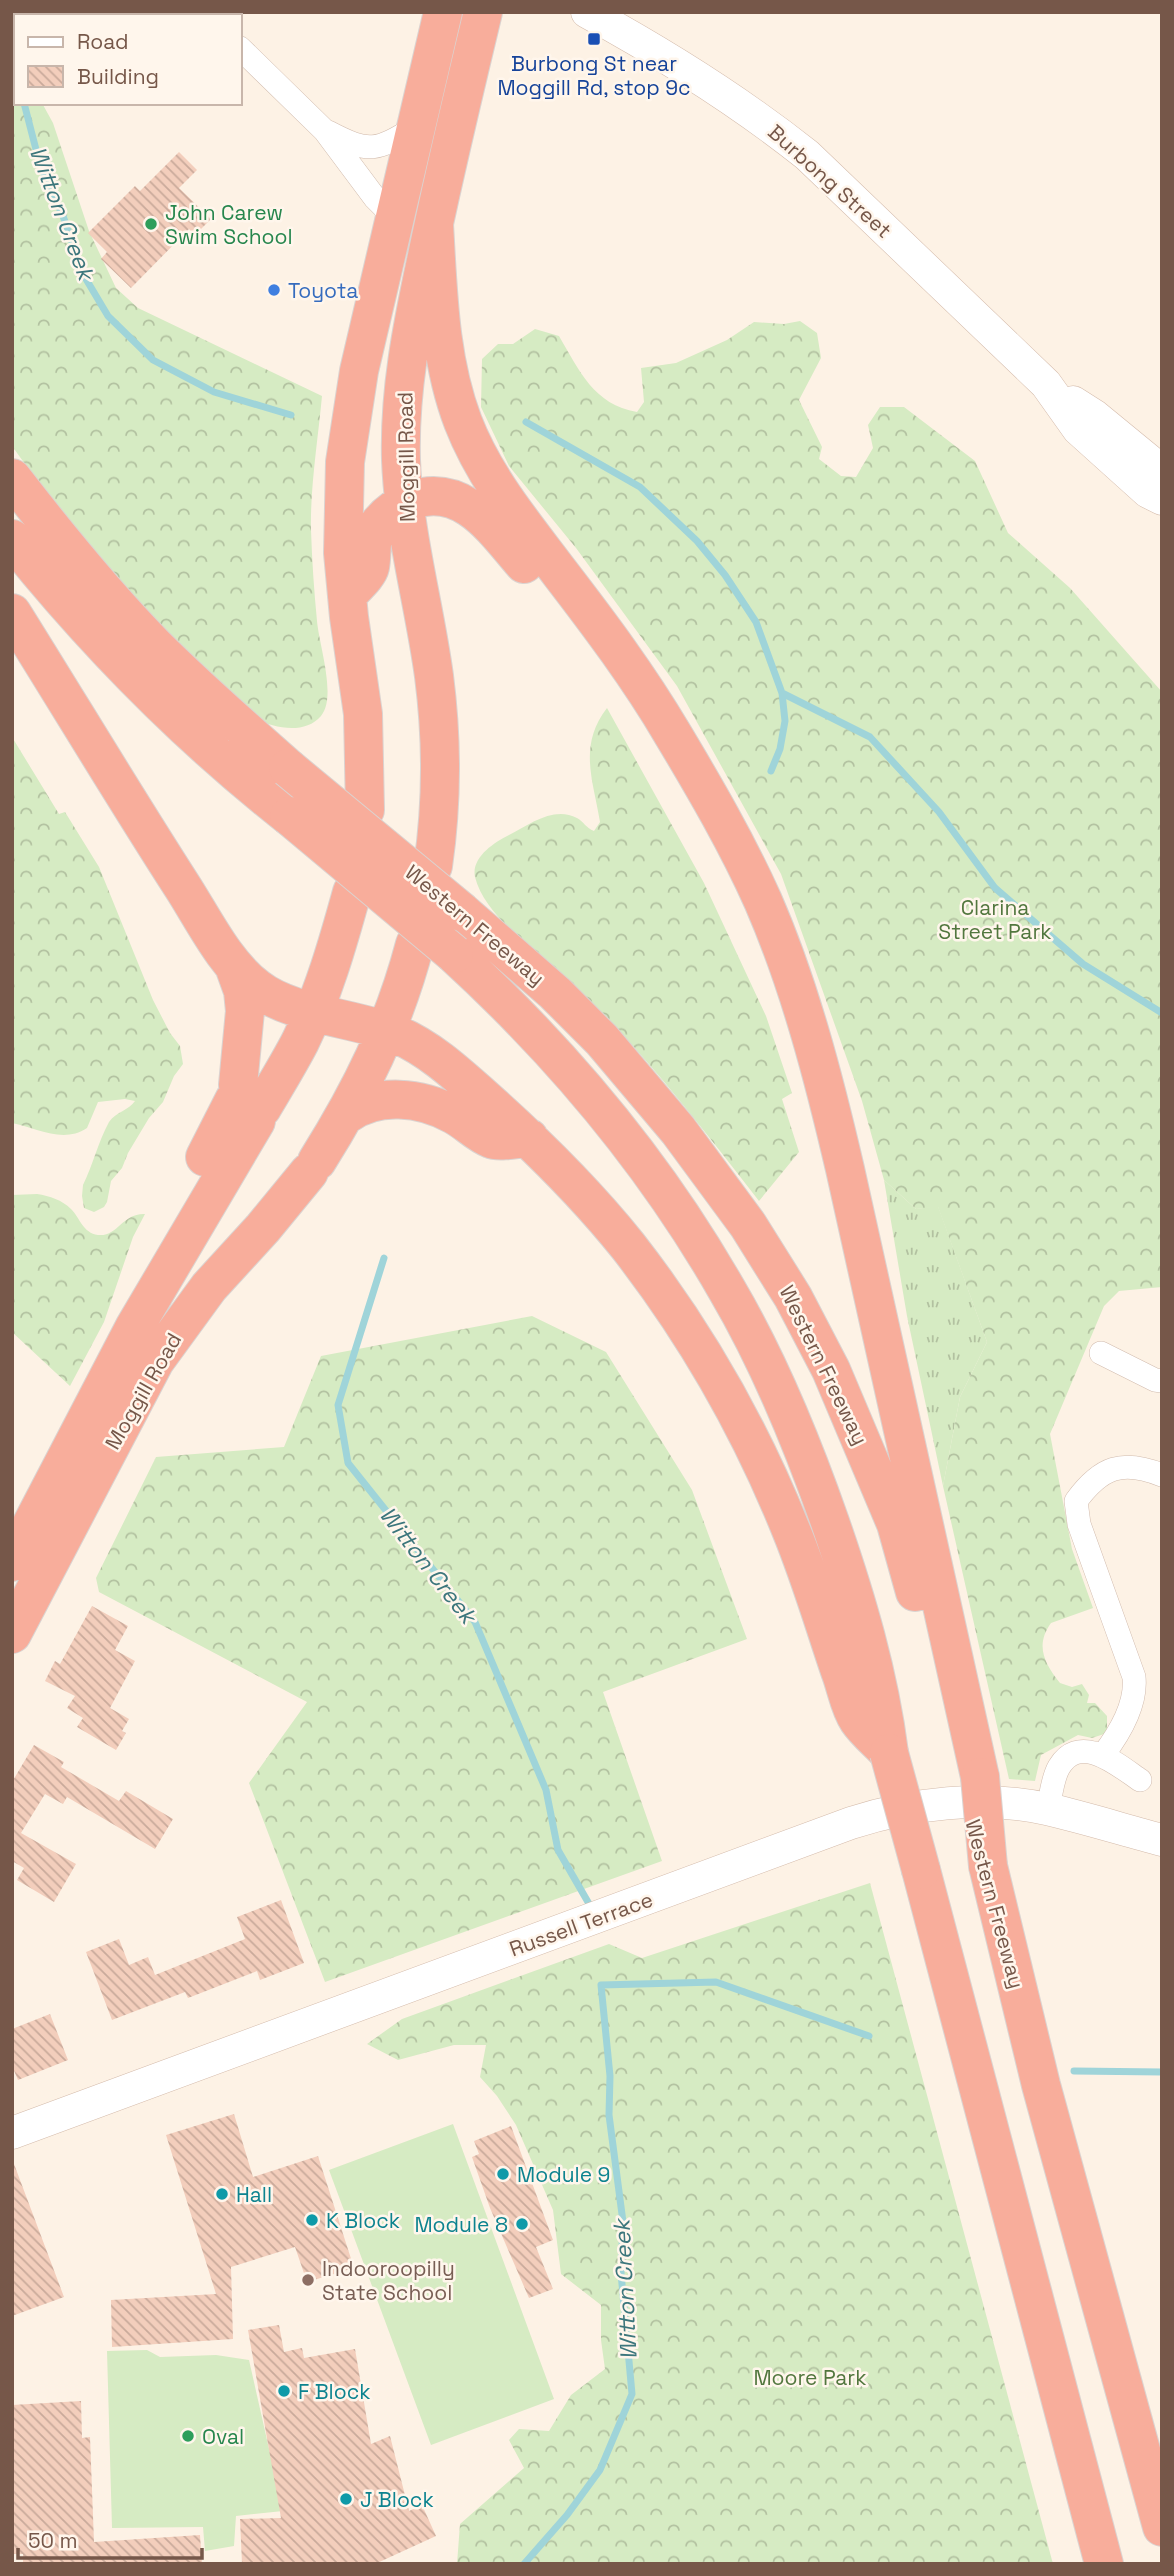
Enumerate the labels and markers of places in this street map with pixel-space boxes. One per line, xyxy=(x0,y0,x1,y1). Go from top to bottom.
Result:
marker: Burbong St near Moggill Rd, stop 9c xyxy=(586,31,602,47)
place label: Burbong St near Moggill Rd, stop 9c xyxy=(497,50,691,101)
place label: John Carew Swim School xyxy=(165,199,293,250)
marker: John Carew Swim School xyxy=(143,216,159,232)
place label: Toyota xyxy=(288,277,358,304)
marker: Toyota xyxy=(266,282,282,298)
place label: Module 9 xyxy=(517,2161,610,2188)
marker: Module 9 xyxy=(495,2166,511,2182)
place label: Hall xyxy=(236,2181,272,2208)
marker: Hall xyxy=(214,2186,230,2202)
place label: K Block xyxy=(326,2207,400,2234)
place label: Module 8 xyxy=(414,2211,508,2238)
marker: K Block xyxy=(304,2212,320,2228)
marker: Module 8 xyxy=(514,2216,530,2232)
place label: Indooroopilly State School xyxy=(322,2255,455,2306)
marker: Indooroopilly State School xyxy=(300,2272,316,2288)
place label: F Block xyxy=(298,2378,371,2405)
marker: F Block xyxy=(276,2383,292,2399)
place label: Oval xyxy=(202,2423,244,2450)
marker: Oval xyxy=(180,2428,196,2444)
place label: J Block xyxy=(360,2486,434,2513)
marker: J Block xyxy=(338,2491,354,2507)

